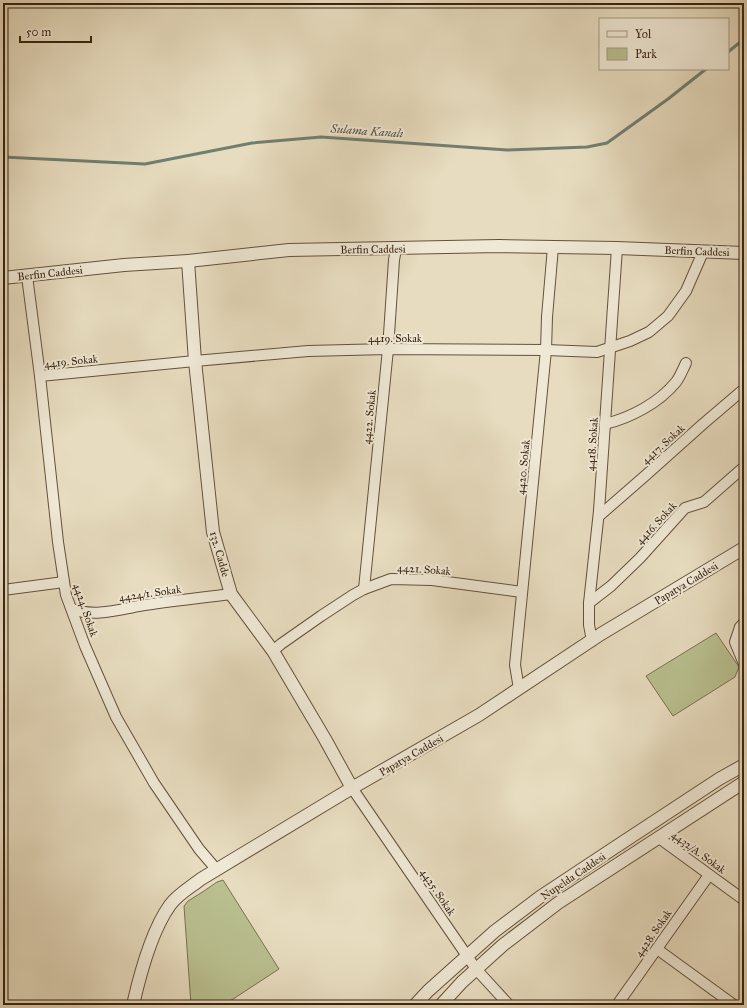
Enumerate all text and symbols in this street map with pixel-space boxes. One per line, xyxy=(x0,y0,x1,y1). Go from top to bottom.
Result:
scale bar xyxy=(20,18,91,44)
legend xyxy=(599,18,729,70)
text: 50 m xyxy=(26,25,51,39)
text: Yol xyxy=(635,27,652,41)
text: Park xyxy=(635,47,657,61)
water label: Sulama Kanalı xyxy=(329,121,404,141)
street label: Berfin Caddesi xyxy=(340,242,406,257)
street label: Berfin Caddesi xyxy=(664,244,730,259)
street label: Berfin Caddesi xyxy=(17,264,83,283)
street label: 4419. Sokak xyxy=(368,332,423,345)
street label: 4419. Sokak xyxy=(44,352,99,371)
street label: 4422. Sokak xyxy=(360,388,379,445)
street label: 4418. Sokak xyxy=(584,416,601,471)
street label: 4417. Sokak xyxy=(639,421,688,467)
street label: 4420. Sokak xyxy=(514,438,533,495)
street label: 4416. Sokak xyxy=(633,499,680,547)
street label: 132. Cadde xyxy=(207,530,232,579)
street label: Papatya Caddesi xyxy=(652,559,720,607)
street label: 4421. Sokak xyxy=(397,561,452,578)
street label: 4424. Sokak xyxy=(70,582,101,639)
street label: 4424/1. Sokak xyxy=(118,583,183,604)
street label: Papatya Caddesi xyxy=(377,732,446,779)
street label: 4432/A. Sokak xyxy=(669,828,729,877)
street label: Nupelda Caddesi xyxy=(538,850,608,903)
street label: 4425. Sokak xyxy=(417,866,459,919)
street label: 4428. Sokak xyxy=(632,906,675,960)

